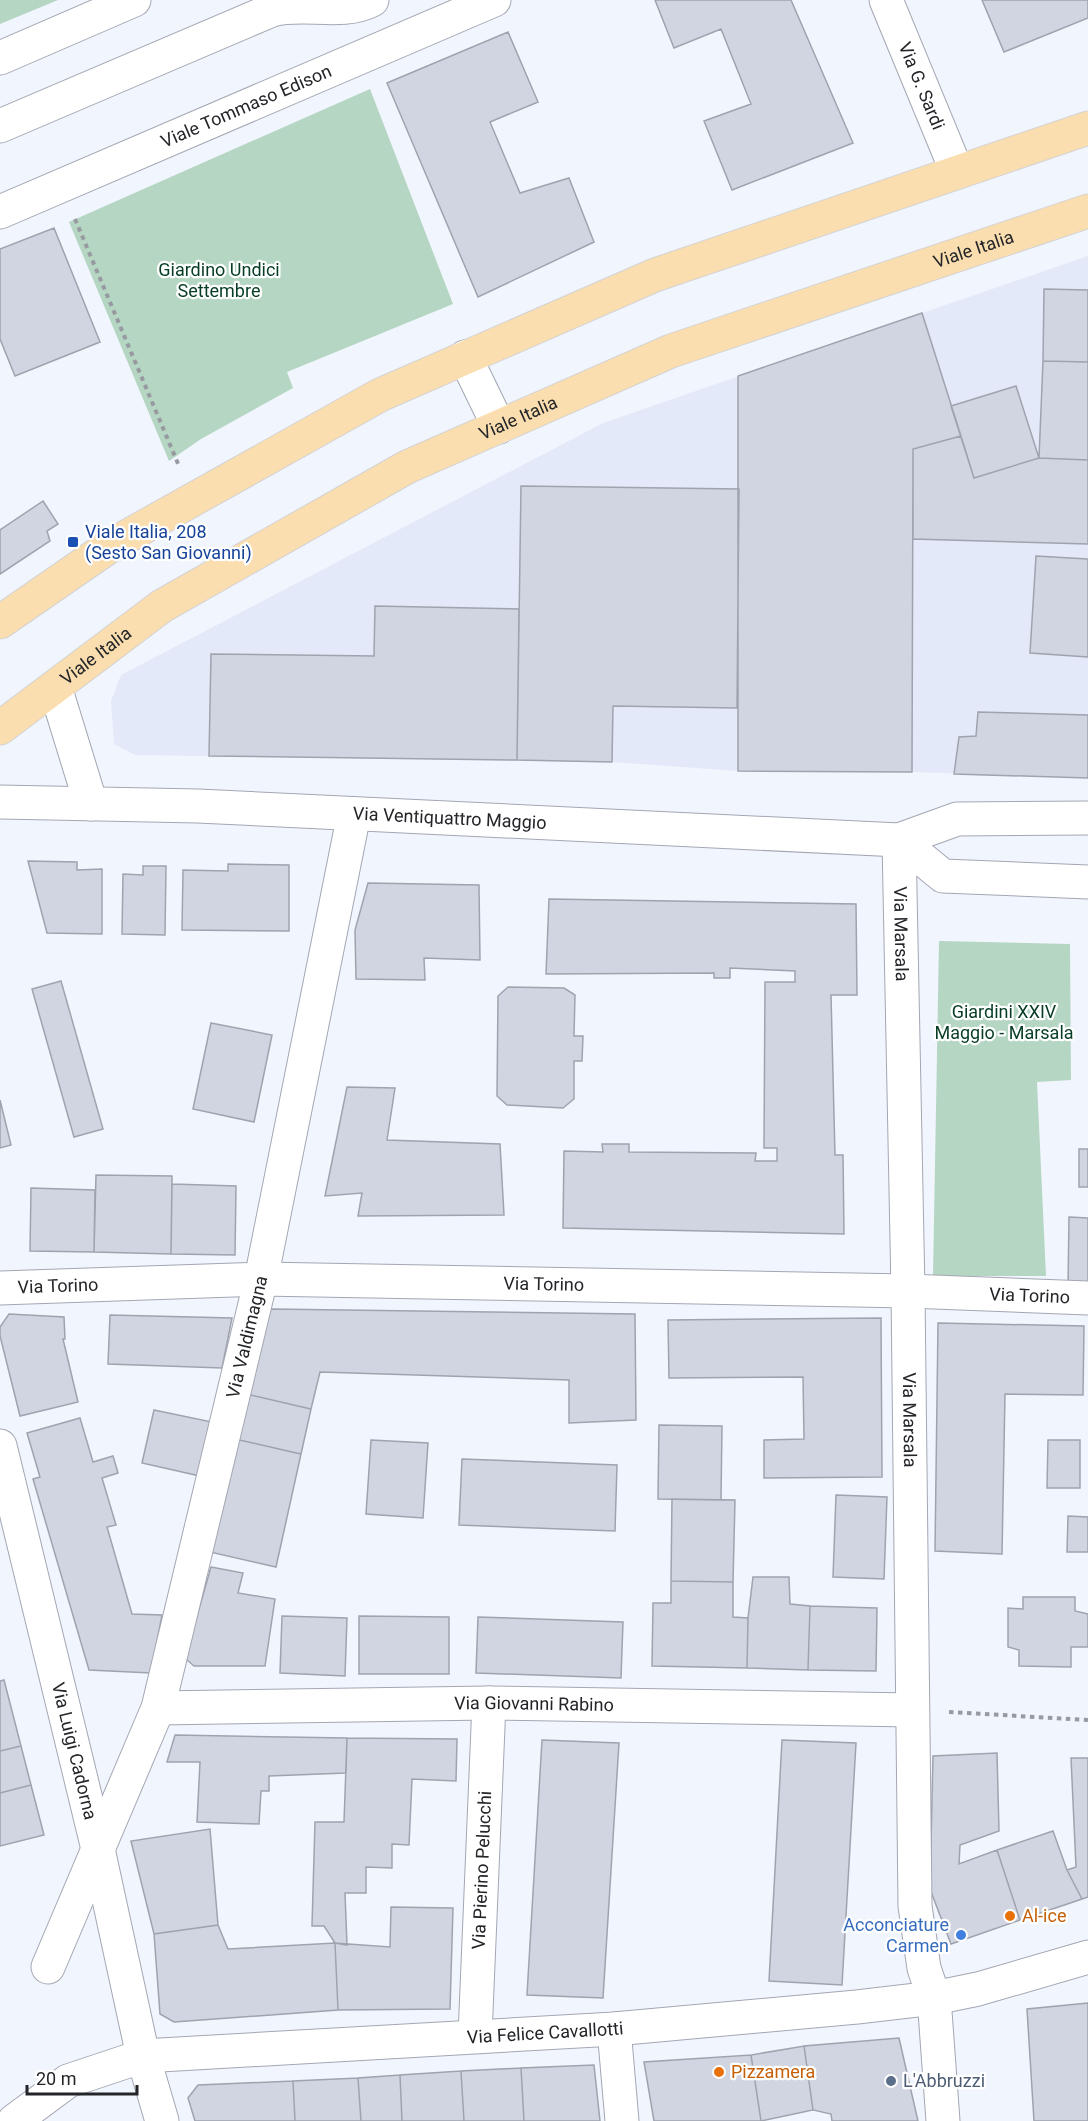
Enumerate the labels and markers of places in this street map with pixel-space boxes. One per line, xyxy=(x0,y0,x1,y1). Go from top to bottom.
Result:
place label: Viale Italia, 208 (Sesto San Giovanni) xyxy=(85,521,252,564)
marker: Viale Italia, 208 (Sesto San Giovanni) xyxy=(66,535,80,549)
place label: Al-ice xyxy=(1022,1905,1066,1926)
marker: Al-ice xyxy=(1003,1909,1017,1923)
place label: Acconciature Carmen xyxy=(843,1914,949,1956)
marker: Acconciature Carmen xyxy=(954,1928,968,1942)
place label: Pizzamera xyxy=(731,2061,815,2082)
marker: Pizzamera xyxy=(712,2065,726,2079)
place label: L'Abbruzzi xyxy=(903,2070,985,2091)
marker: L'Abbruzzi xyxy=(884,2074,898,2088)

